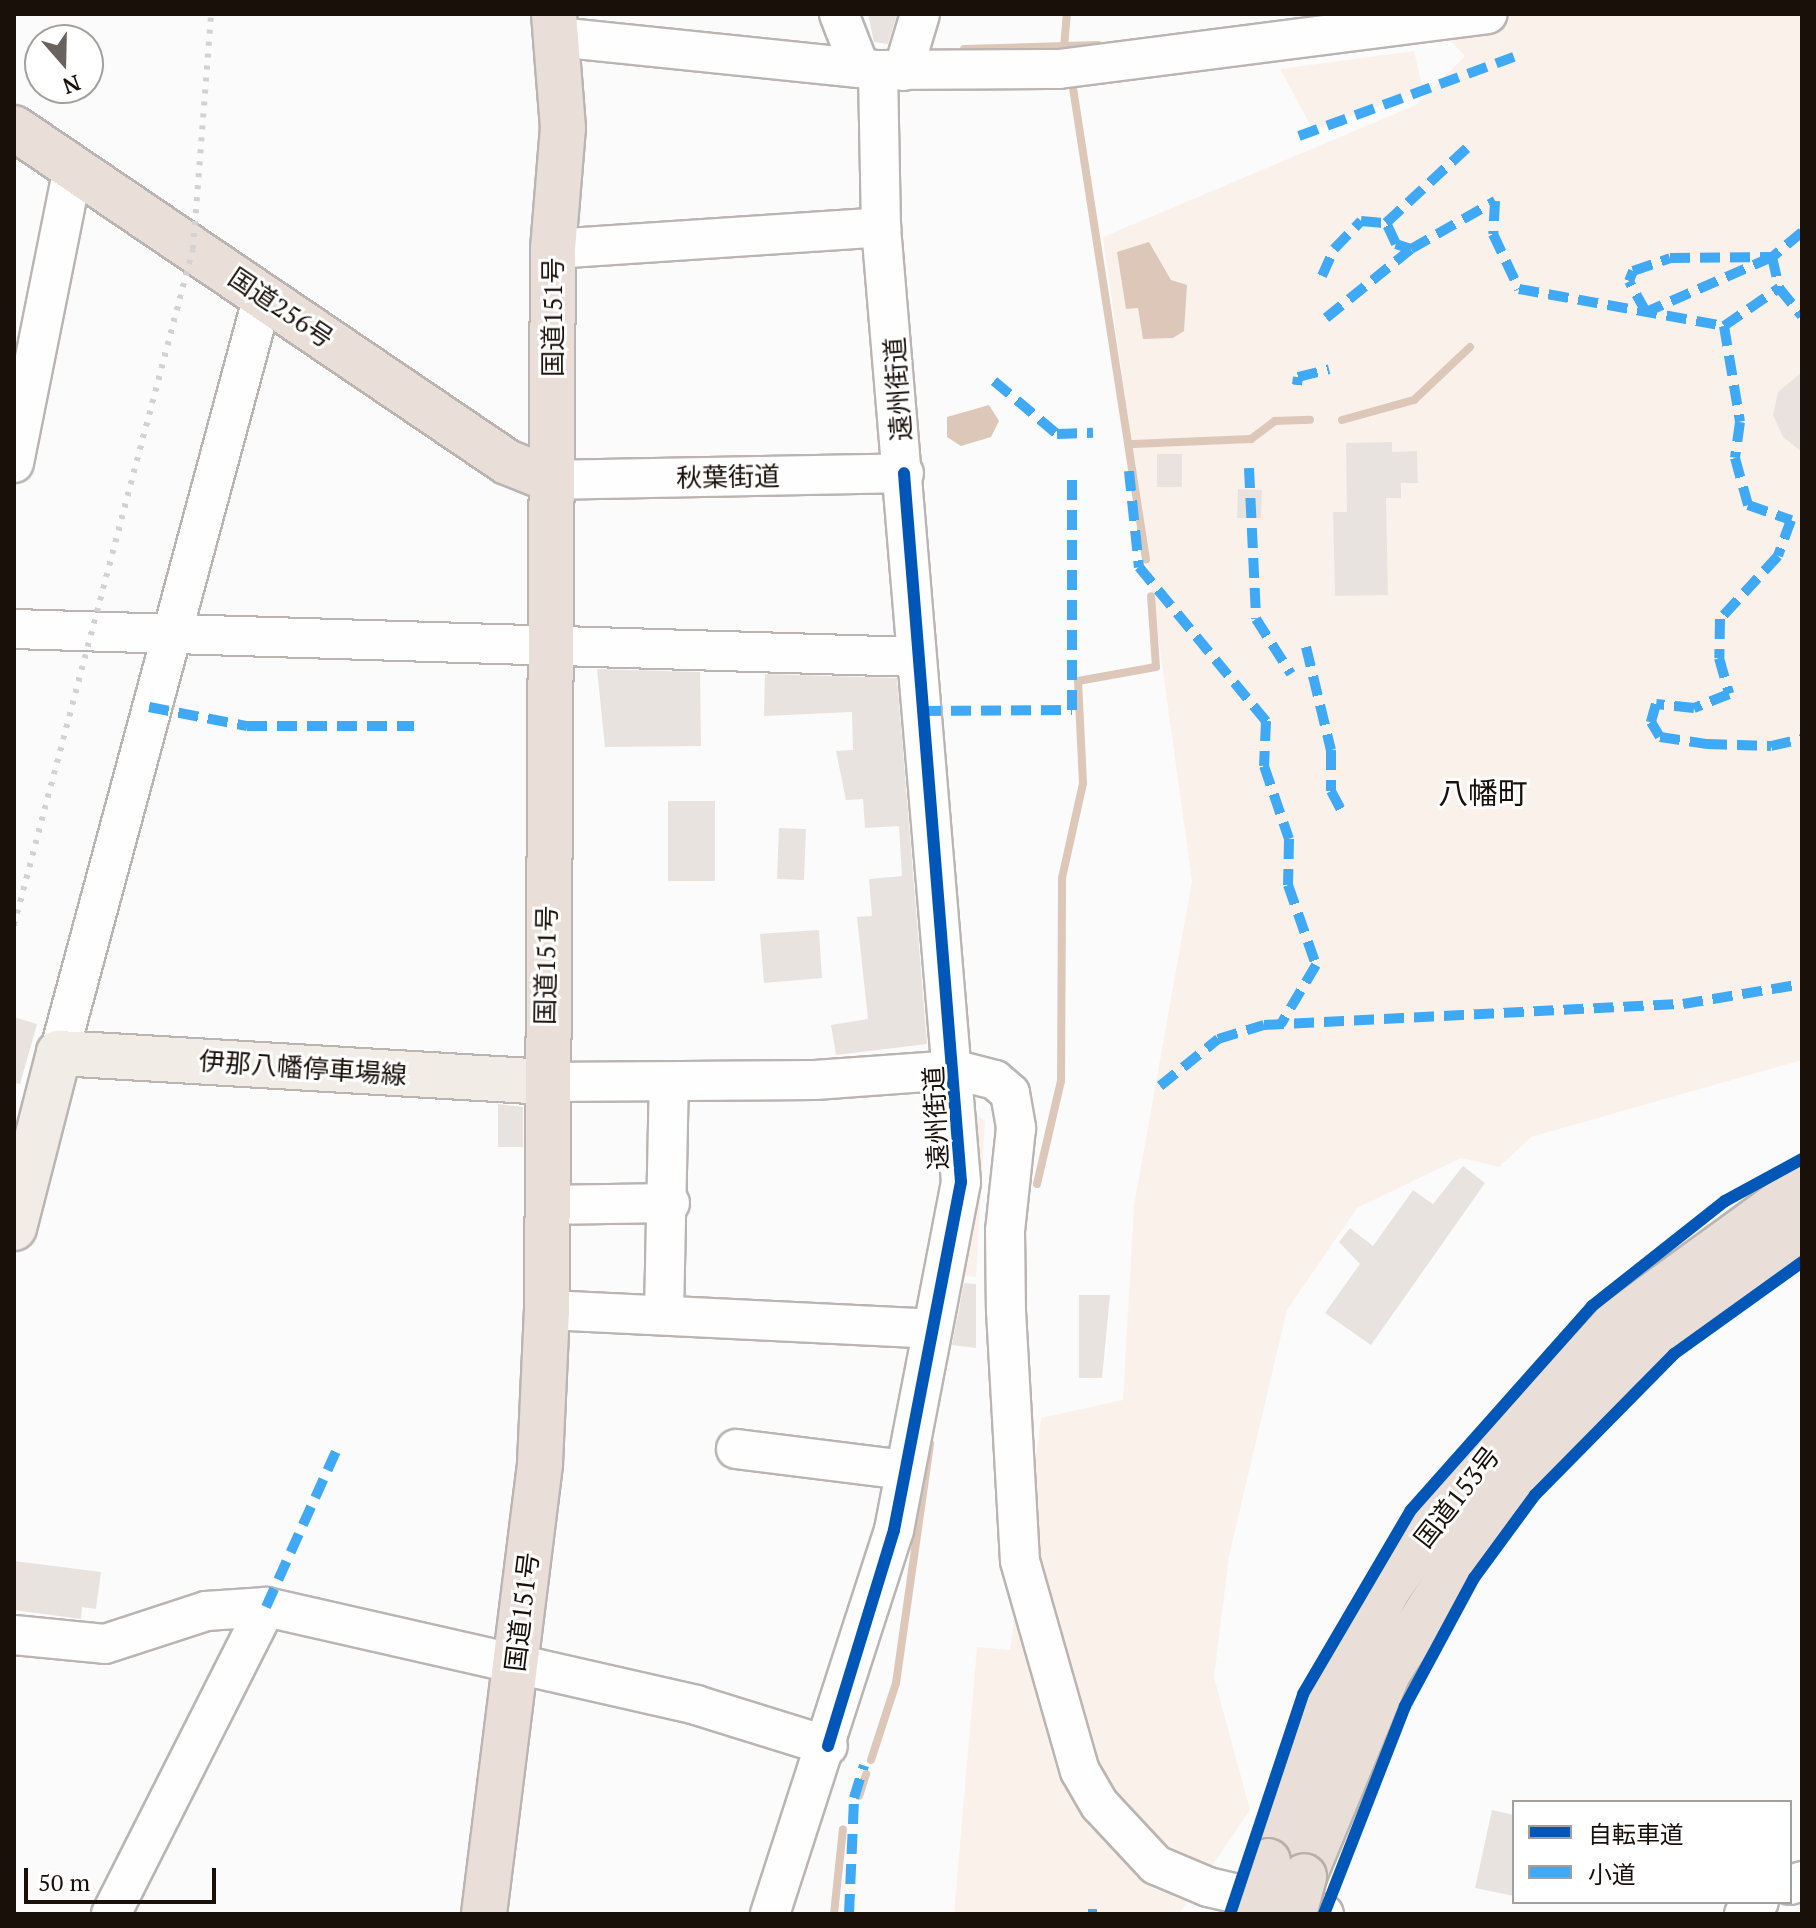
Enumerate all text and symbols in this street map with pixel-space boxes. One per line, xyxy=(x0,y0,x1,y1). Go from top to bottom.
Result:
north arrow xyxy=(24,24,104,104)
text: N xyxy=(59,69,84,102)
street label: 国道151号 xyxy=(537,257,569,377)
street label: 国道256号 xyxy=(223,262,339,354)
street label: 遠州街道 xyxy=(879,336,917,442)
street label: 秋葉街道 xyxy=(676,460,780,494)
district label: 八幡町 xyxy=(1438,775,1528,811)
street label: 国道151号 xyxy=(529,905,563,1025)
street label: 伊那八幡停車場線 xyxy=(198,1045,408,1091)
street label: 遠州街道 xyxy=(918,1065,954,1171)
street label: 国道153号 xyxy=(1408,1440,1506,1554)
street label: 国道151号 xyxy=(499,1551,545,1673)
legend xyxy=(1512,1800,1792,1904)
text: 自転車道 xyxy=(1588,1818,1684,1850)
scale bar xyxy=(28,1852,220,1902)
text: 小道 xyxy=(1588,1858,1636,1890)
text: 50 m xyxy=(38,1866,90,1898)

